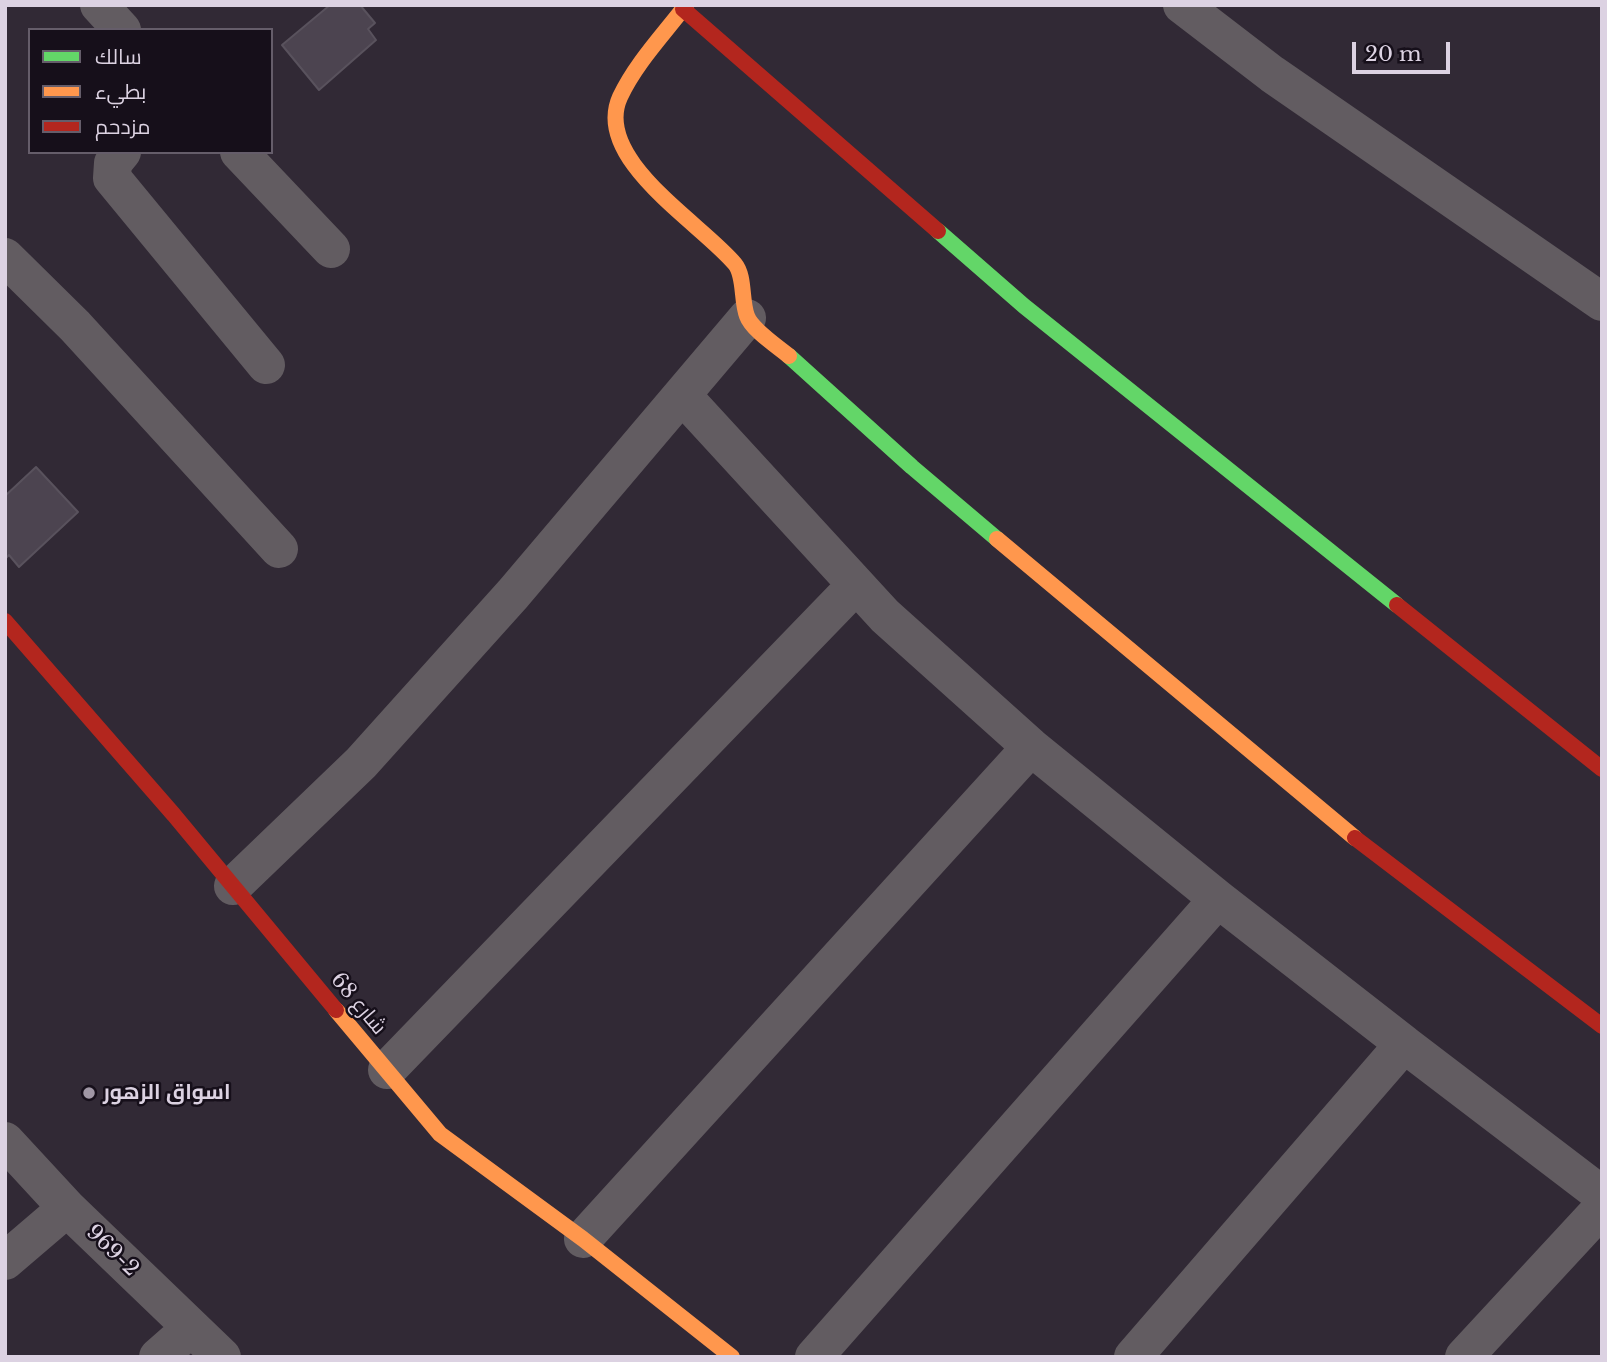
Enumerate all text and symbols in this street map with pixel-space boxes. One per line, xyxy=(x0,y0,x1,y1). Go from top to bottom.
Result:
legend xyxy=(28,28,273,154)
scale bar xyxy=(1355,28,1453,72)
text: 20 m xyxy=(1365,41,1422,67)
text: سالك xyxy=(95,44,142,70)
text: بطيء xyxy=(95,79,146,105)
text: مزدحم xyxy=(95,114,150,140)
street label: شارع 68 xyxy=(325,968,391,1040)
place label: اسواق الزهور xyxy=(103,1080,230,1106)
marker: اسواق الزهور xyxy=(81,1085,97,1101)
street label: 969-2 xyxy=(81,1220,143,1282)

